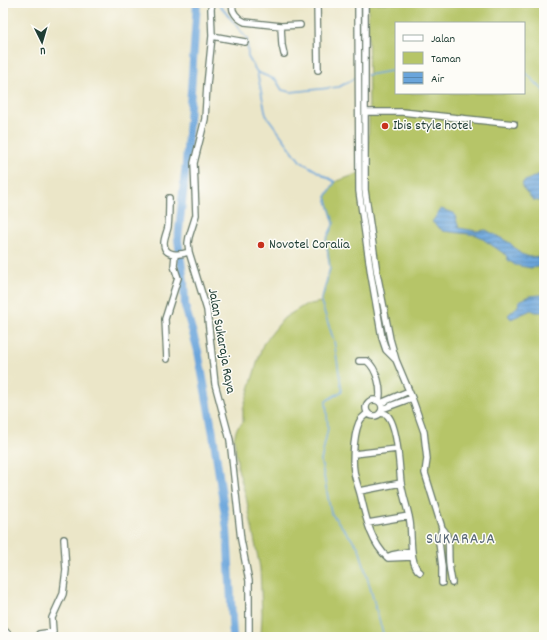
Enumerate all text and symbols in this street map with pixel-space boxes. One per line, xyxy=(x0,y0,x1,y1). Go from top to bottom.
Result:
north arrow xyxy=(22,22,62,62)
legend xyxy=(395,22,525,94)
text: Jalan xyxy=(431,31,455,48)
text: U xyxy=(39,42,46,58)
text: Taman xyxy=(431,51,461,68)
text: Air xyxy=(431,71,445,88)
place label: Ibis style hotel xyxy=(393,116,472,136)
marker: Ibis style hotel xyxy=(380,121,390,131)
place label: Novotel Coralia xyxy=(269,235,350,255)
marker: Novotel Coralia xyxy=(256,240,266,250)
street label: Jalan Sukaraja Raya xyxy=(202,287,240,396)
district label: SUKARAJA xyxy=(426,528,496,551)

